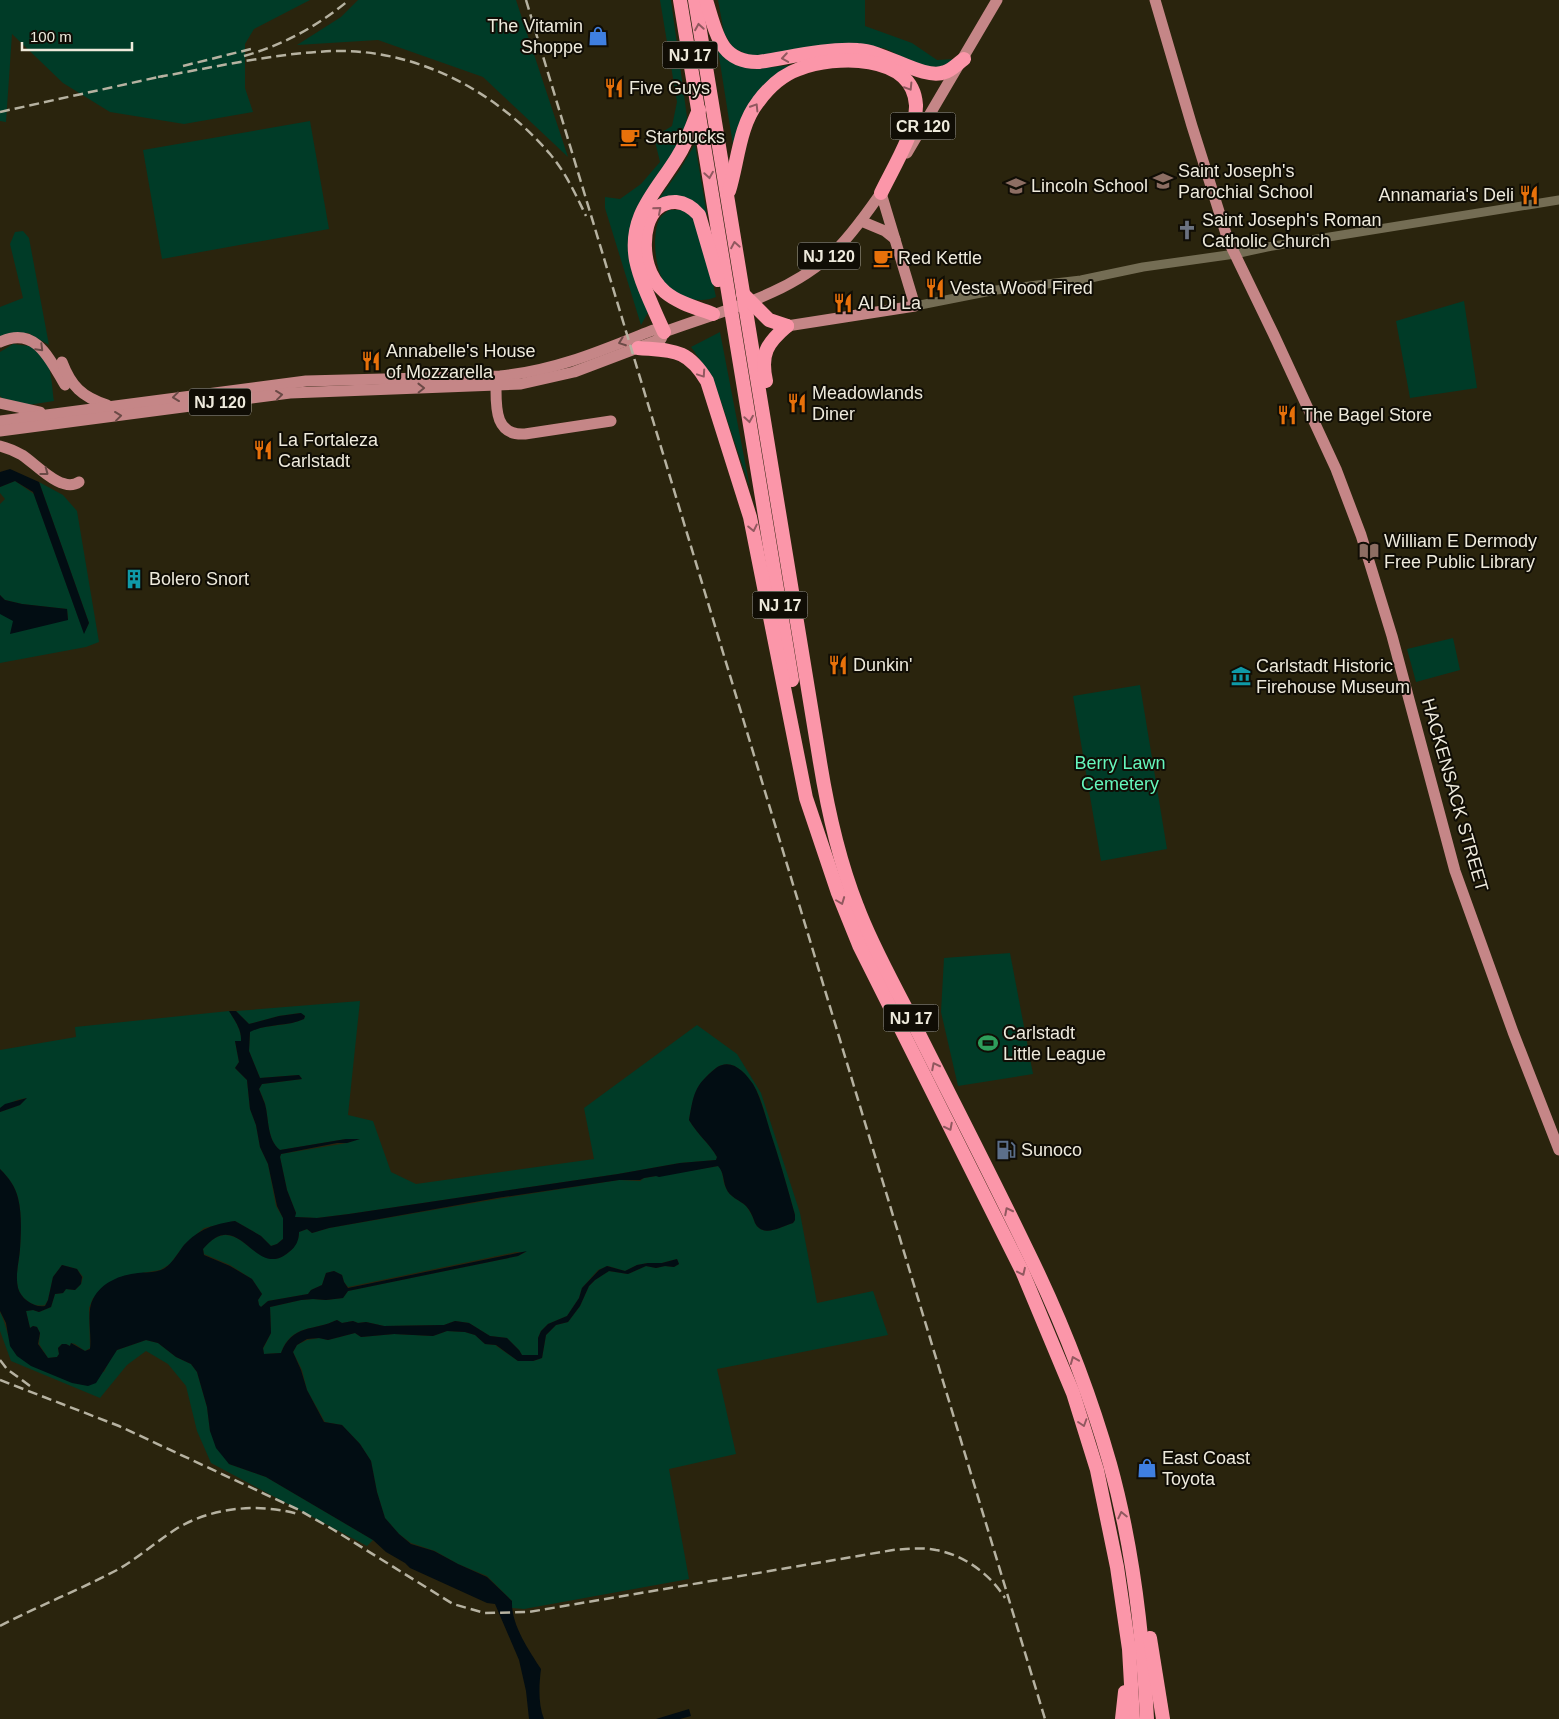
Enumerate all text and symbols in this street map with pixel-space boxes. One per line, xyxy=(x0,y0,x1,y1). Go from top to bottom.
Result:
place label: The Vitamin Shoppe xyxy=(487,16,583,57)
scale bar xyxy=(22,20,132,52)
one-way arrow xyxy=(695,23,705,32)
shop icon: The Vitamin Shoppe xyxy=(587,25,609,47)
text: 100 m xyxy=(30,28,72,45)
road number: NJ 17 xyxy=(662,42,718,68)
one-way arrow xyxy=(780,53,789,63)
restaurant icon: Five Guys xyxy=(603,77,625,99)
place label: Five Guys xyxy=(629,78,710,98)
one-way arrow xyxy=(903,82,913,91)
one-way arrow xyxy=(749,103,759,112)
road number: CR 120 xyxy=(890,112,956,140)
cafe icon: Starbucks xyxy=(619,126,641,148)
place label: Starbucks xyxy=(645,127,725,147)
place label: Saint Joseph's Parochial School xyxy=(1178,161,1313,202)
school or university icon: Saint Joseph's Parochial School xyxy=(1152,170,1174,192)
one-way arrow xyxy=(703,171,714,179)
school or university icon: Lincoln School xyxy=(1005,175,1027,197)
place label: Lincoln School xyxy=(1031,176,1148,196)
restaurant icon: Annamaria's Deli xyxy=(1518,184,1540,206)
place label: Annamaria's Deli xyxy=(1379,185,1514,205)
one-way arrow xyxy=(653,206,662,215)
place label: Saint Joseph's Roman Catholic Church xyxy=(1202,210,1382,251)
church icon: Saint Joseph's Roman Catholic Church xyxy=(1176,219,1198,241)
one-way arrow xyxy=(731,241,741,250)
road number: NJ 120 xyxy=(798,242,860,270)
cafe icon: Red Kettle xyxy=(872,247,894,269)
place label: Red Kettle xyxy=(898,248,982,268)
restaurant icon: Vesta Wood Fired xyxy=(924,277,946,299)
place label: Vesta Wood Fired xyxy=(950,278,1093,298)
restaurant icon: Al Di La xyxy=(832,292,854,314)
place label: Al Di La xyxy=(858,293,922,313)
one-way arrow xyxy=(618,336,627,347)
place label: Annabelle's House of Mozzarella xyxy=(386,341,536,382)
one-way arrow xyxy=(35,342,44,351)
restaurant icon: Annabelle's House of Mozzarella xyxy=(360,350,382,372)
one-way arrow xyxy=(696,368,705,378)
one-way arrow xyxy=(417,383,425,394)
place label: Meadowlands Diner xyxy=(812,383,923,424)
road number: NJ 120 xyxy=(189,388,251,416)
one-way arrow xyxy=(276,390,284,401)
one-way arrow xyxy=(172,391,180,402)
restaurant icon: Meadowlands Diner xyxy=(786,392,808,414)
restaurant icon: The Bagel Store xyxy=(1276,404,1298,426)
place label: The Bagel Store xyxy=(1302,405,1432,425)
one-way arrow xyxy=(114,411,122,422)
one-way arrow xyxy=(743,415,754,423)
place label: La Fortaleza Carlstadt xyxy=(278,430,379,471)
restaurant icon: La Fortaleza Carlstadt xyxy=(252,439,274,461)
one-way arrow xyxy=(39,466,49,475)
one-way arrow xyxy=(747,524,758,532)
place label: William E Dermody Free Public Library xyxy=(1384,531,1537,572)
library icon: William E Dermody Free Public Library xyxy=(1358,540,1380,562)
building icon: Bolero Snort xyxy=(123,568,145,590)
place label: Bolero Snort xyxy=(149,569,249,589)
road number: NJ 17 xyxy=(752,592,808,618)
restaurant icon: Dunkin' xyxy=(827,654,849,676)
place label: Dunkin' xyxy=(853,655,912,675)
place label: Carlstadt Historic Firehouse Museum xyxy=(1256,656,1410,697)
museum icon: Carlstadt Historic Firehouse Museum xyxy=(1230,665,1252,687)
street label: HACKENSACK STREET xyxy=(1418,696,1492,894)
park label: Berry Lawn Cemetery xyxy=(1074,753,1166,794)
one-way arrow xyxy=(836,897,846,905)
road number: NJ 17 xyxy=(884,1004,938,1032)
place label: Carlstadt Little League xyxy=(1003,1023,1106,1064)
sports icon: Carlstadt Little League xyxy=(977,1032,999,1054)
one-way arrow xyxy=(931,1062,941,1071)
one-way arrow xyxy=(943,1122,953,1131)
fuel station icon: Sunoco xyxy=(995,1139,1017,1161)
place label: Sunoco xyxy=(1021,1140,1082,1160)
one-way arrow xyxy=(1004,1208,1014,1217)
one-way arrow xyxy=(1016,1267,1026,1276)
one-way arrow xyxy=(1070,1356,1080,1365)
one-way arrow xyxy=(1077,1418,1087,1426)
place label: East Coast Toyota xyxy=(1162,1448,1250,1489)
shop icon: East Coast Toyota xyxy=(1136,1457,1158,1479)
one-way arrow xyxy=(1117,1510,1127,1519)

